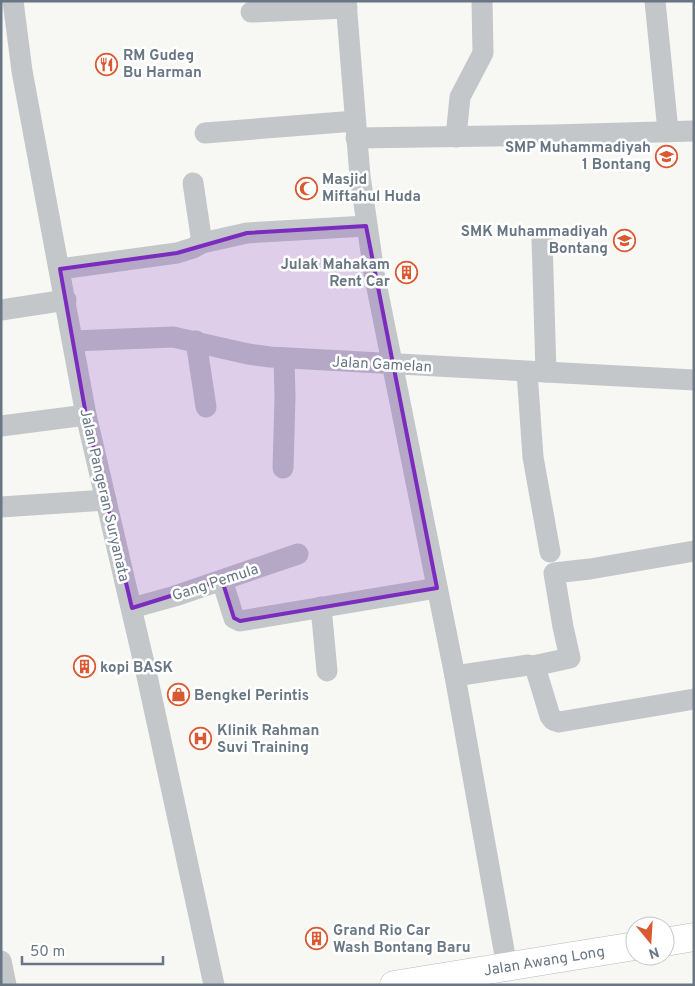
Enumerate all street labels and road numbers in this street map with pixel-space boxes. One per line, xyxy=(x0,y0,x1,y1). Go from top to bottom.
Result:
street label: Jalan Gamelan xyxy=(332,353,432,378)
street label: Jalan Pangeran Suryanata xyxy=(74,407,133,584)
street label: Gang Pemula xyxy=(170,561,261,606)
street label: Jalan Awang Long xyxy=(482,943,606,981)

